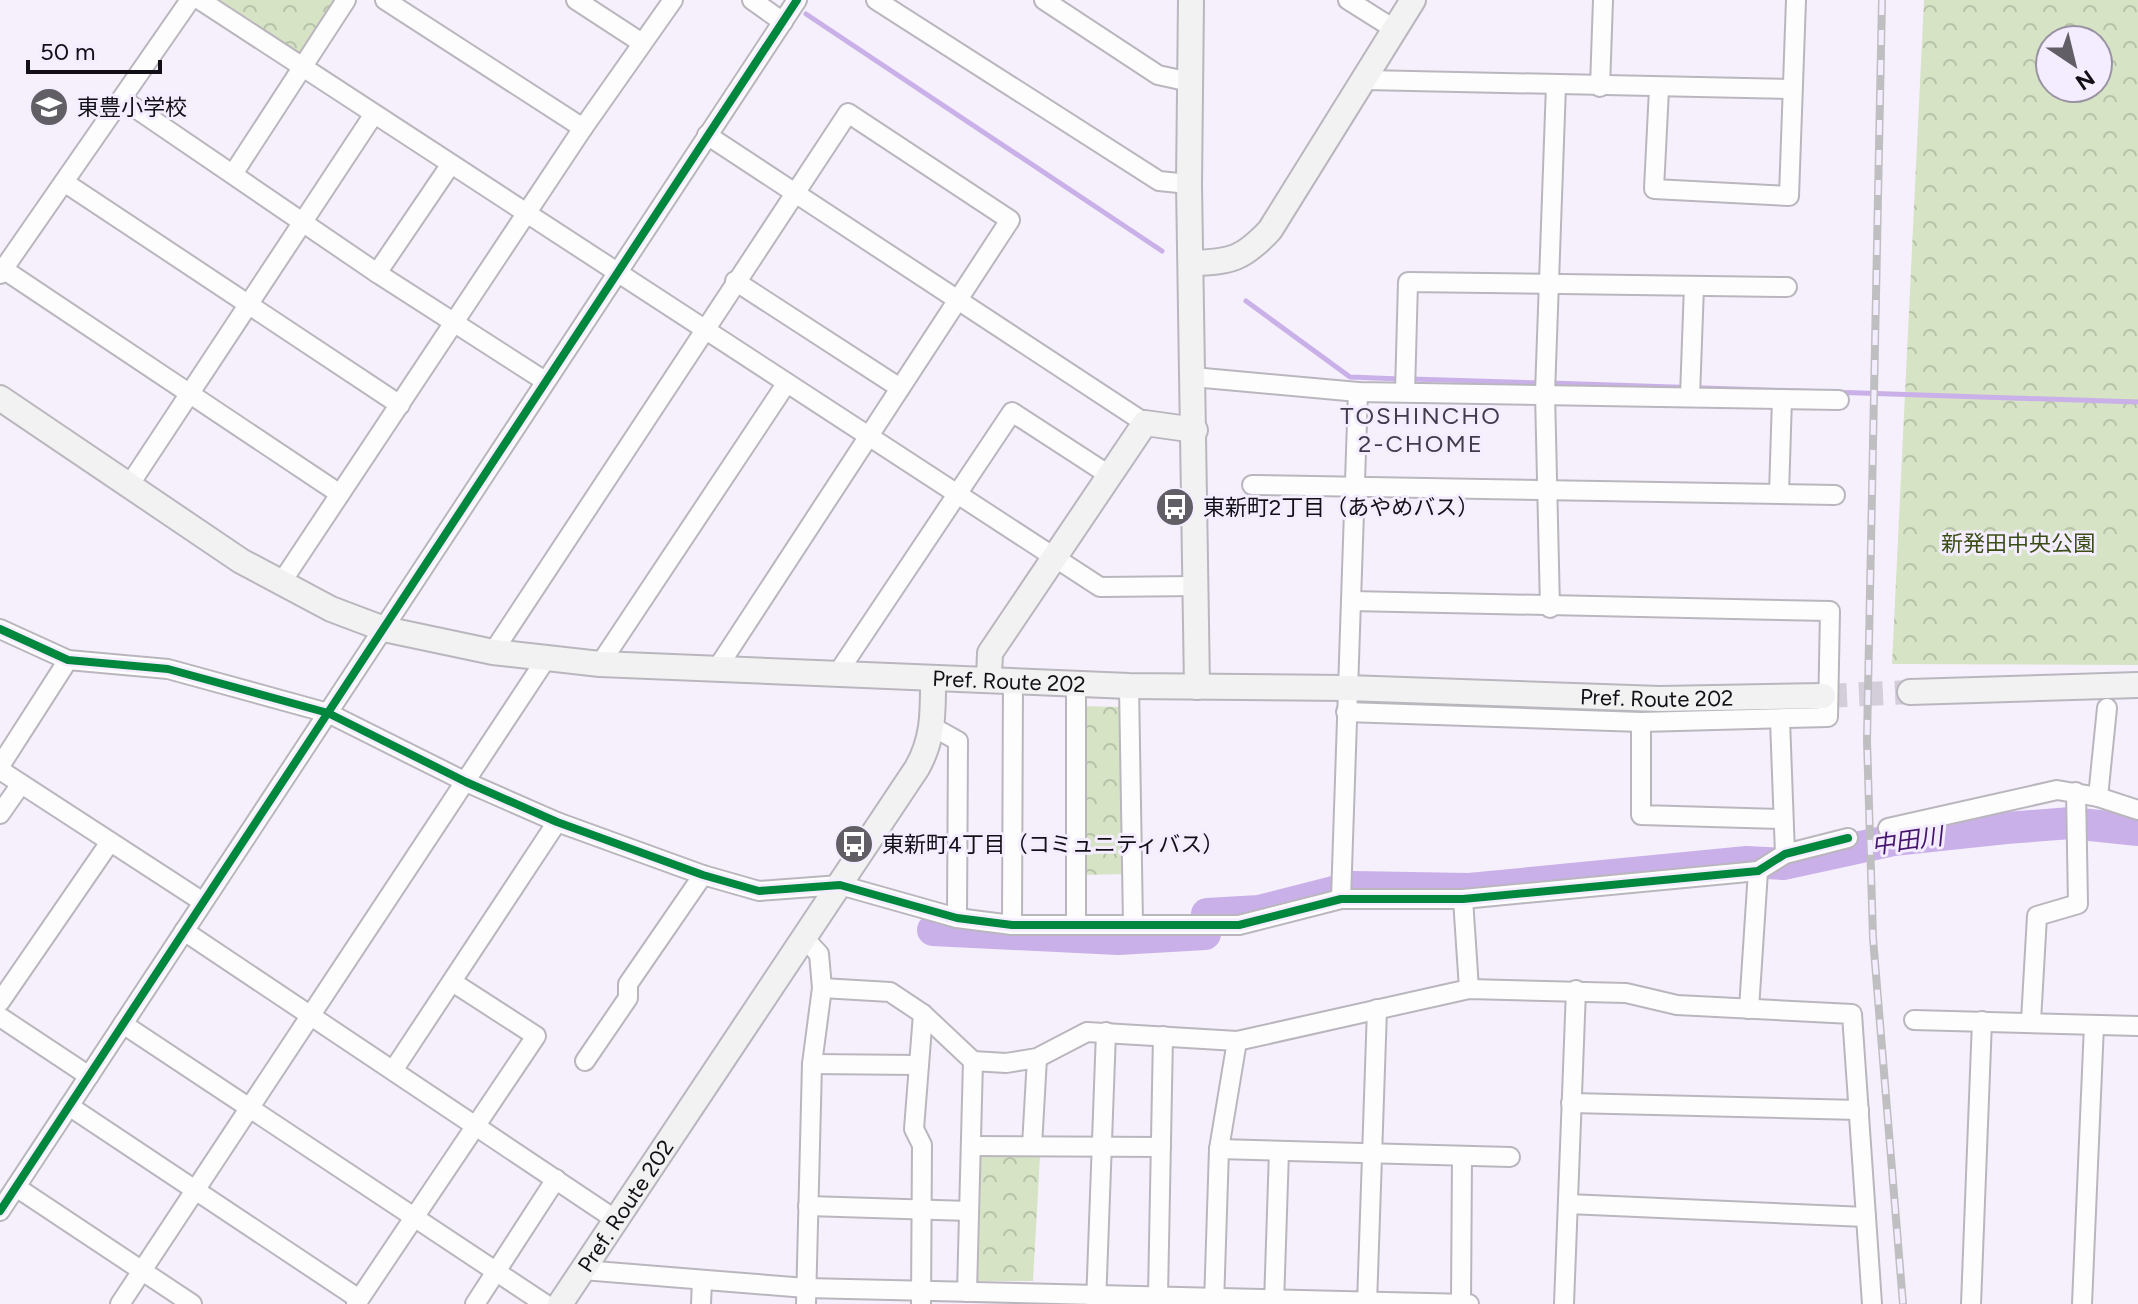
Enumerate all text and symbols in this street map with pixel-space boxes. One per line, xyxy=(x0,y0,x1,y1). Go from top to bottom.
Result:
scale bar xyxy=(28,24,160,74)
north arrow xyxy=(2034,24,2114,104)
text: 50 m xyxy=(40,37,96,66)
text: N xyxy=(2070,64,2100,96)
school or university icon: 東豊小学校 xyxy=(28,86,70,128)
place label: 東豊小学校 xyxy=(77,94,187,121)
district label: TOSHINCHO 2-CHOME xyxy=(1340,401,1502,458)
bus stop icon: 東新町2丁目（あやめバス） xyxy=(1154,486,1196,528)
place label: 東新町2丁目（あやめバス） xyxy=(1203,494,1479,521)
park label: 新発田中央公園 xyxy=(1941,530,2095,557)
street label: Pref. Route 202 xyxy=(932,665,1086,698)
street label: Pref. Route 202 xyxy=(1579,683,1734,713)
water label: 中田川 xyxy=(1869,821,1948,860)
bus stop icon: 東新町4丁目（コミュニティバス） xyxy=(833,823,875,865)
place label: 東新町4丁目（コミュニティバス） xyxy=(882,831,1224,858)
street label: Pref. Route 202 xyxy=(572,1135,680,1277)

